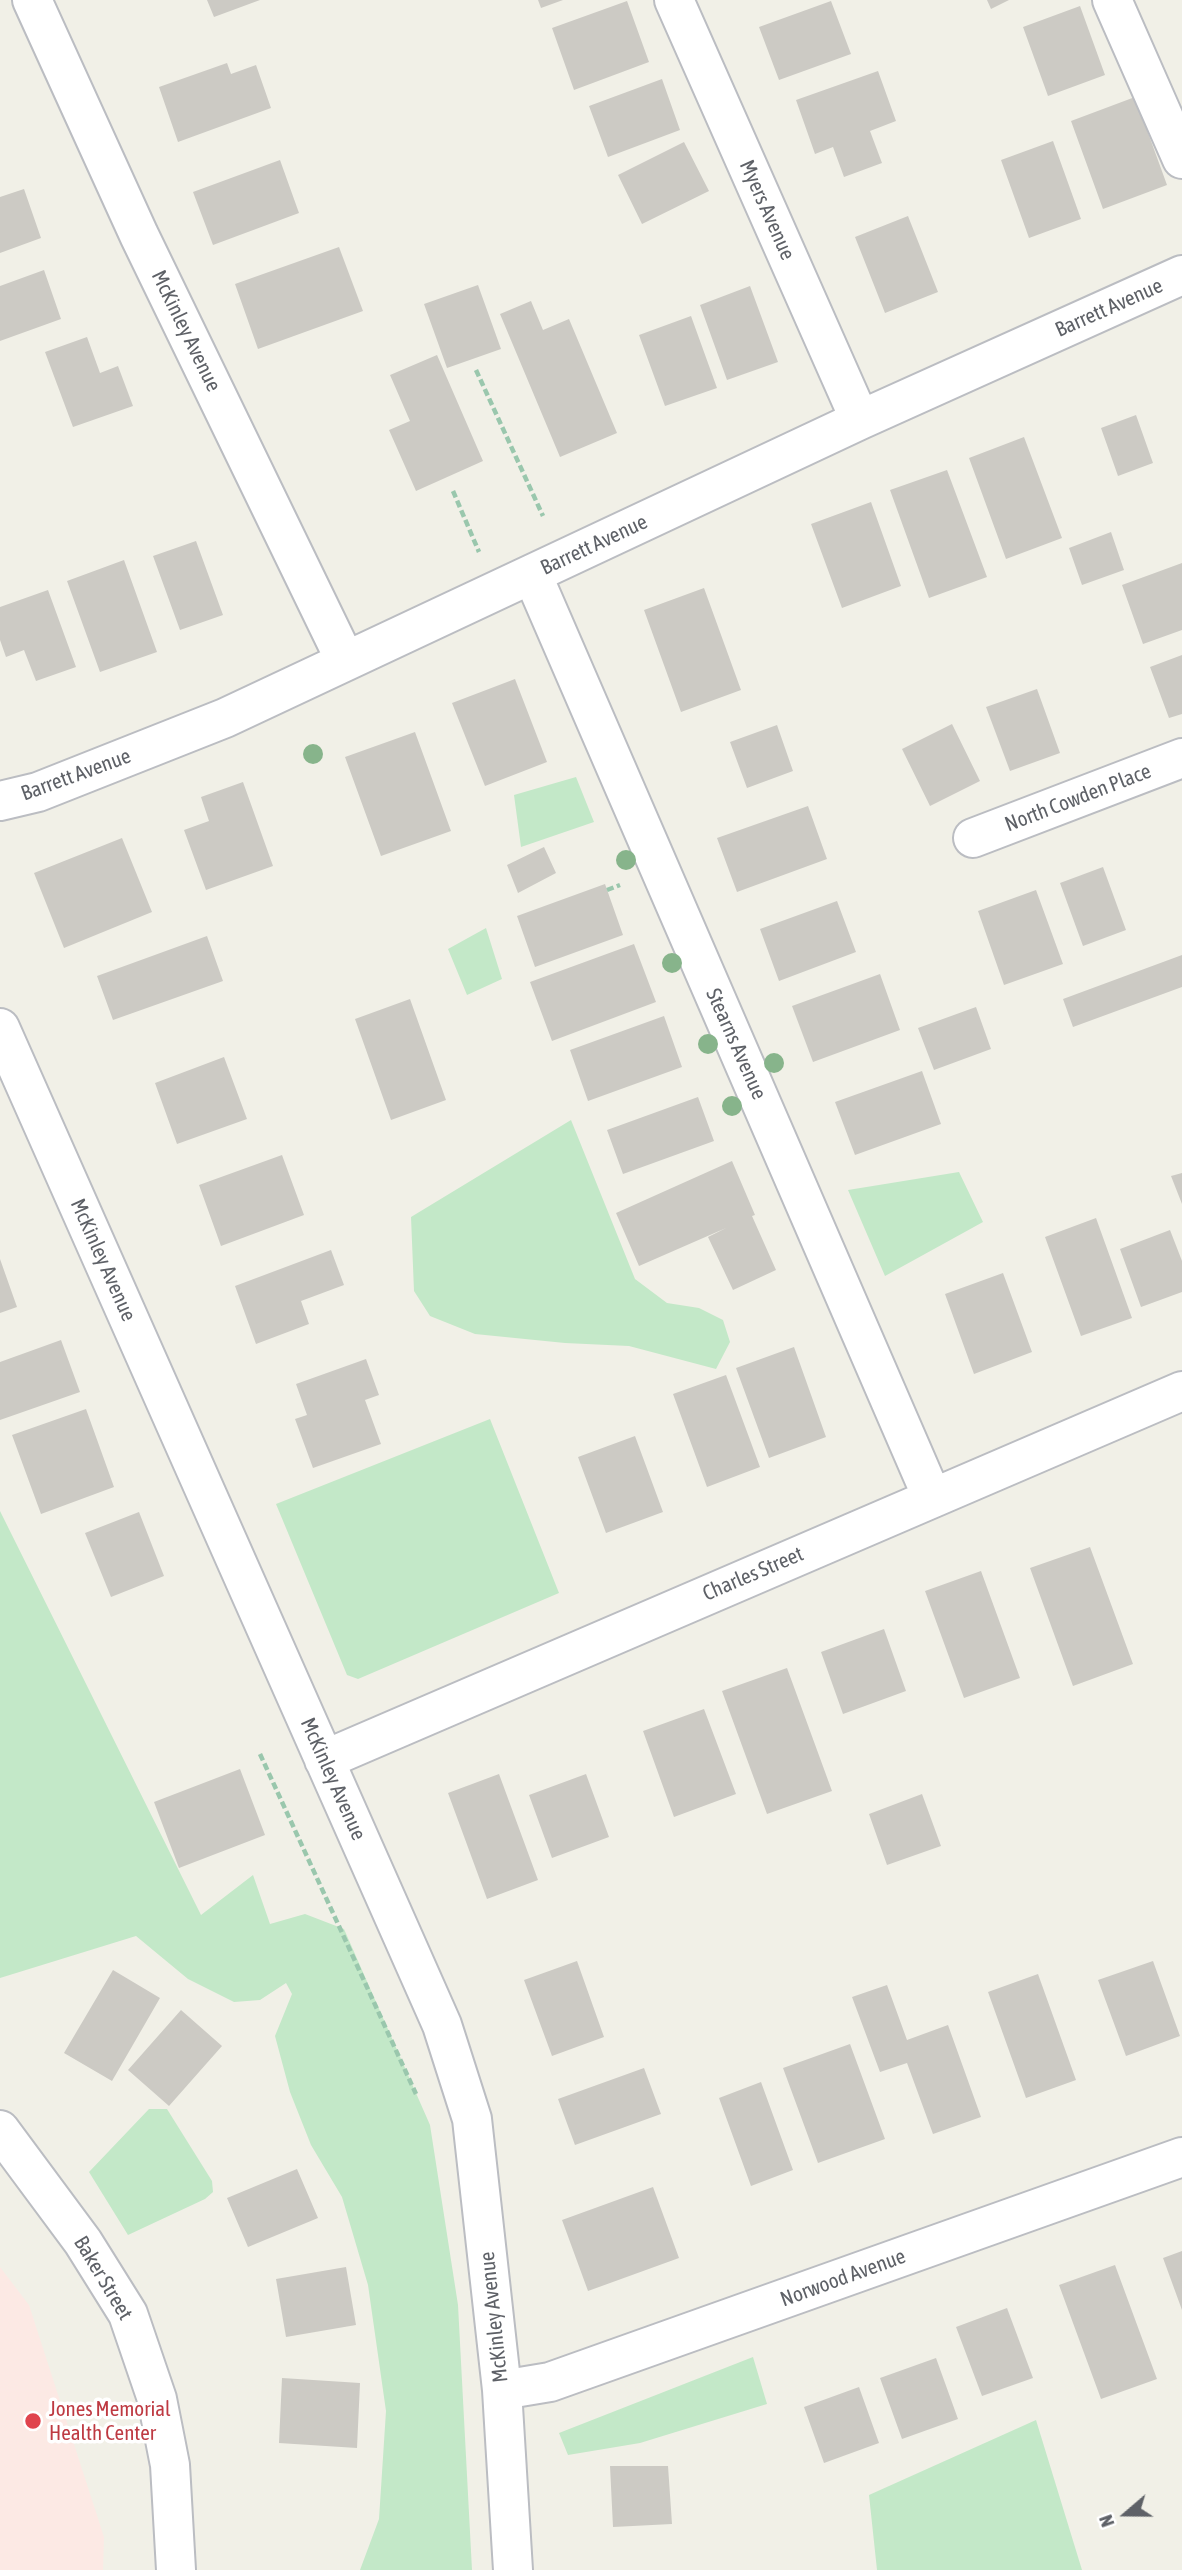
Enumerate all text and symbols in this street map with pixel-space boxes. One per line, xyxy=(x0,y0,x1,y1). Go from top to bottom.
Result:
street label: Myers Avenue xyxy=(734,156,800,264)
street label: McKinley Avenue xyxy=(146,266,226,396)
street label: Barrett Avenue xyxy=(1051,273,1167,343)
street label: Barrett Avenue xyxy=(537,509,651,581)
street label: Barrett Avenue xyxy=(18,744,134,806)
street label: North Cowden Place xyxy=(1001,759,1155,837)
street label: Stearns Avenue xyxy=(700,985,772,1103)
street label: McKinley Avenue xyxy=(65,1195,141,1325)
street label: Charles Street xyxy=(699,1542,807,1606)
street label: McKinley Avenue xyxy=(295,1714,371,1844)
street label: Baker Street xyxy=(68,2232,138,2324)
street label: Norwood Avenue xyxy=(777,2244,909,2312)
street label: McKinley Avenue xyxy=(475,2250,513,2384)
place label: Jones Memorial Health Center xyxy=(49,2396,171,2446)
marker: Jones Memorial Health Center xyxy=(23,2411,43,2431)
north arrow xyxy=(1091,2479,1161,2549)
text: N xyxy=(1094,2512,1119,2530)

